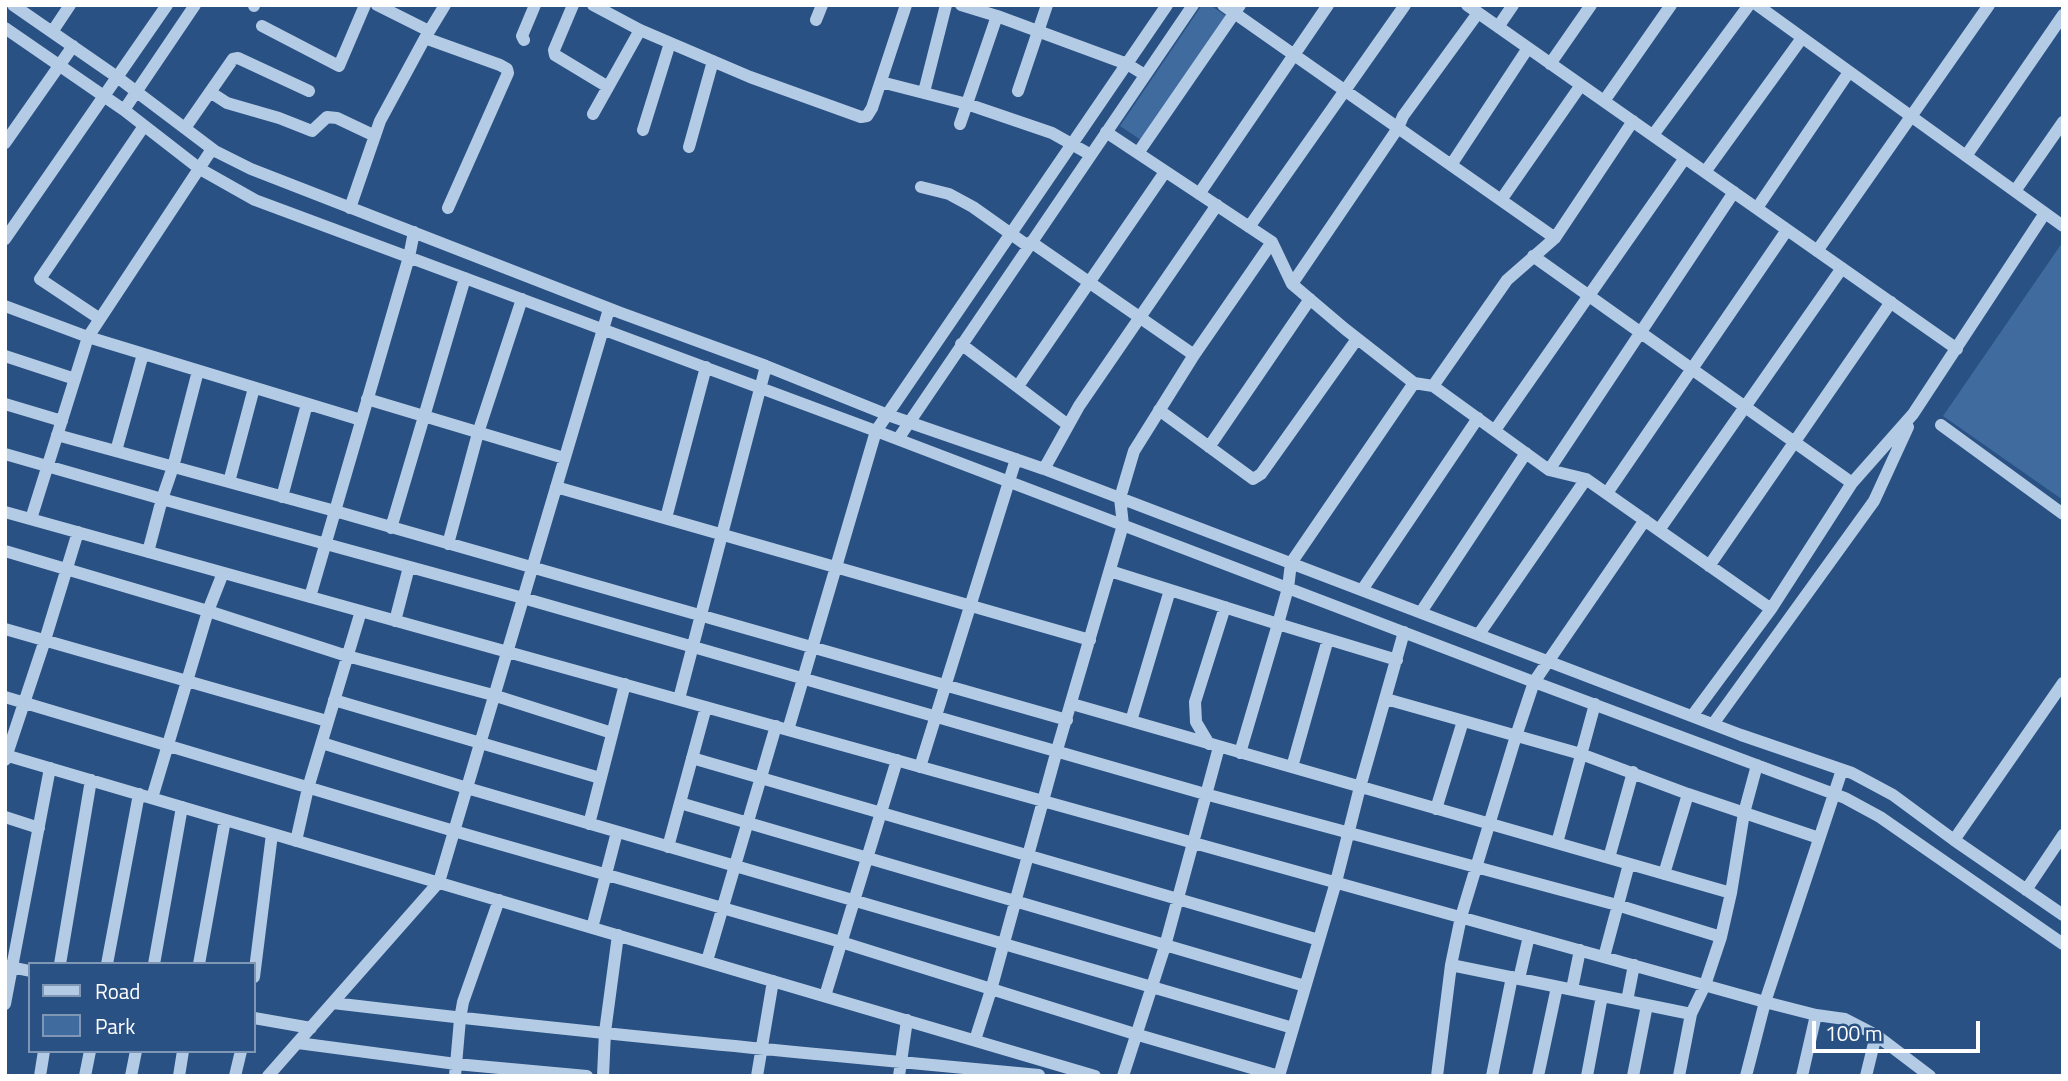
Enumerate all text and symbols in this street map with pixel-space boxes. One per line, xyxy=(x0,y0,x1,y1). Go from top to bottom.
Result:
legend xyxy=(28,962,256,1053)
text: Road xyxy=(95,975,140,1007)
scale bar xyxy=(1816,1007,1984,1052)
text: Park xyxy=(95,1010,135,1042)
text: 100 m xyxy=(1825,1017,1882,1049)

